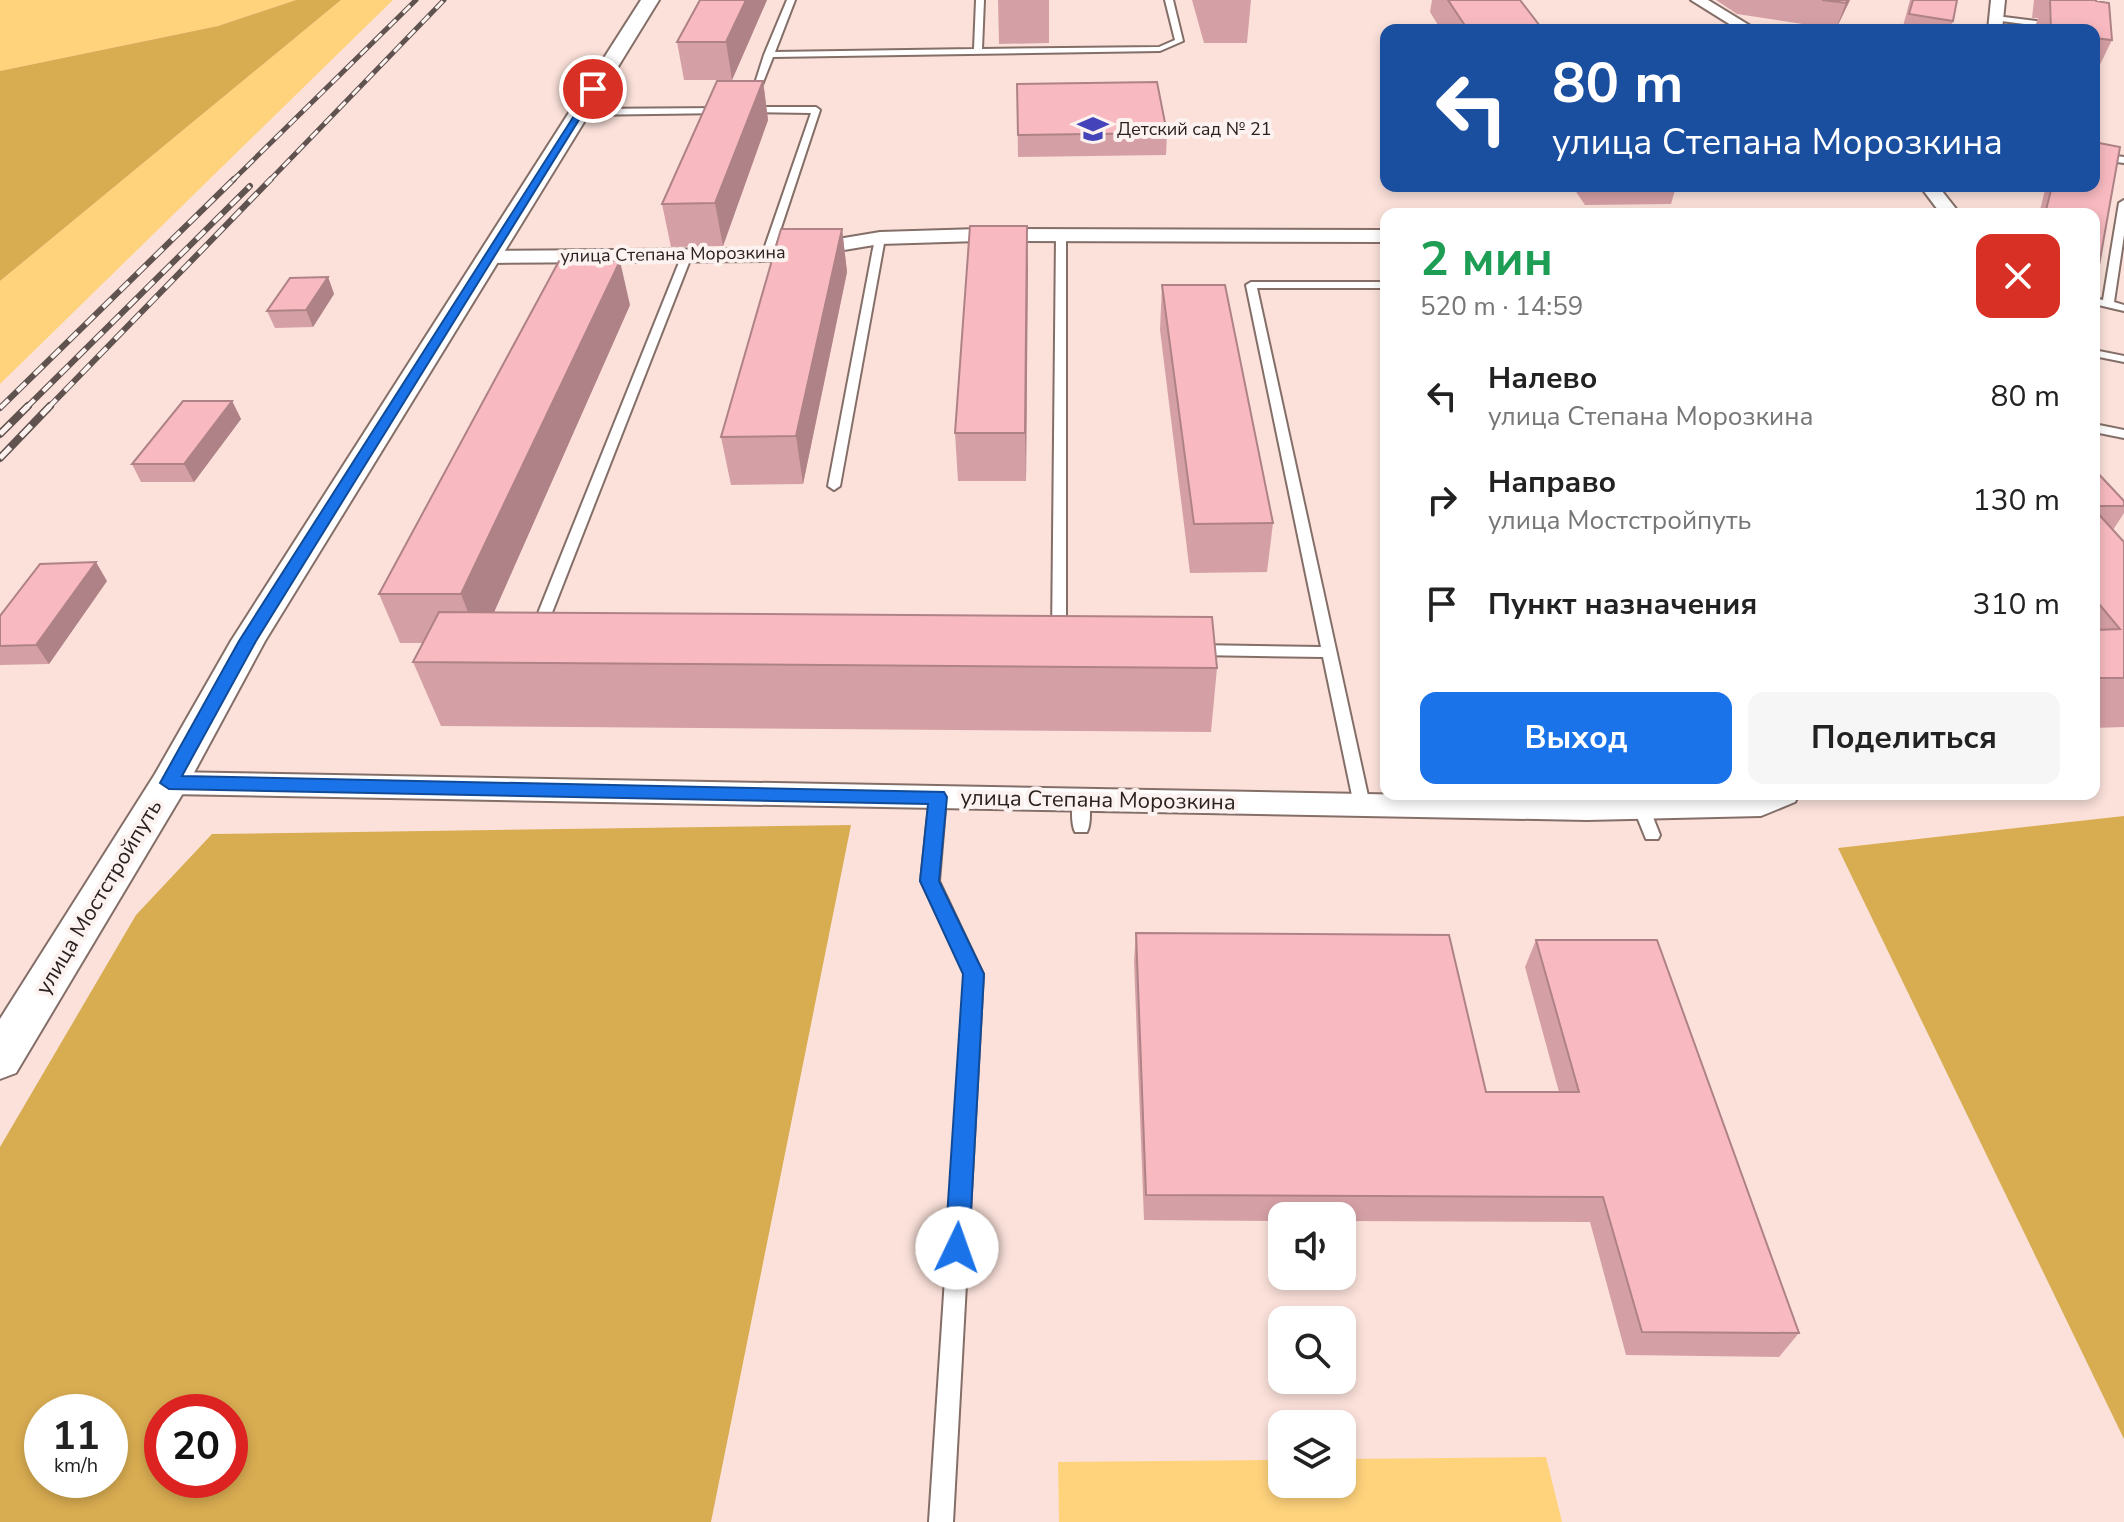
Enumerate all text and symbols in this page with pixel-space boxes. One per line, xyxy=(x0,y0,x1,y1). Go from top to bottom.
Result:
text: 80 m xyxy=(1552,45,1683,122)
pin xyxy=(559,55,627,123)
icon: left xyxy=(1420,56,1524,160)
icon: arrive xyxy=(571,67,615,111)
school or university icon: Детский сад № 21 xyxy=(1076,112,1110,146)
place label: Детский сад № 21 xyxy=(1117,117,1272,141)
text: улица Степана Морозкина xyxy=(1552,118,2003,167)
text: 2 мин xyxy=(1420,226,1553,292)
button: close xyxy=(1976,234,2060,318)
street label: улица Степана Морозкина xyxy=(560,240,786,268)
text: 520 m · 14:59 xyxy=(1420,289,1583,324)
text: Налево xyxy=(1488,358,1597,399)
icon: left xyxy=(1420,374,1464,418)
text: 80 m xyxy=(1991,376,2060,417)
text: улица Степана Морозкина xyxy=(1488,399,1814,434)
text: Направо xyxy=(1488,462,1616,503)
icon: right xyxy=(1420,478,1464,522)
text: 130 m xyxy=(1973,480,2060,521)
text: улица Мостстройпуть xyxy=(1488,503,1752,538)
icon: arrive xyxy=(1420,582,1464,626)
text: Пункт назначения xyxy=(1488,584,1757,625)
text: 310 m xyxy=(1973,584,2060,625)
button: Выход xyxy=(1420,692,1732,784)
button: Поделиться xyxy=(1748,692,2060,784)
street label: улица Степана Морозкина xyxy=(960,783,1236,817)
street label: улица Мостстройпуть xyxy=(29,794,169,1000)
map controls xyxy=(1268,1202,1356,1498)
button: sound xyxy=(1268,1202,1356,1290)
position arrow xyxy=(915,1206,999,1290)
button: search xyxy=(1268,1306,1356,1394)
speed limit sign: 20 xyxy=(144,1394,248,1498)
text: 11 xyxy=(52,1409,100,1463)
button: layers xyxy=(1268,1410,1356,1498)
text: km/h xyxy=(54,1452,98,1479)

